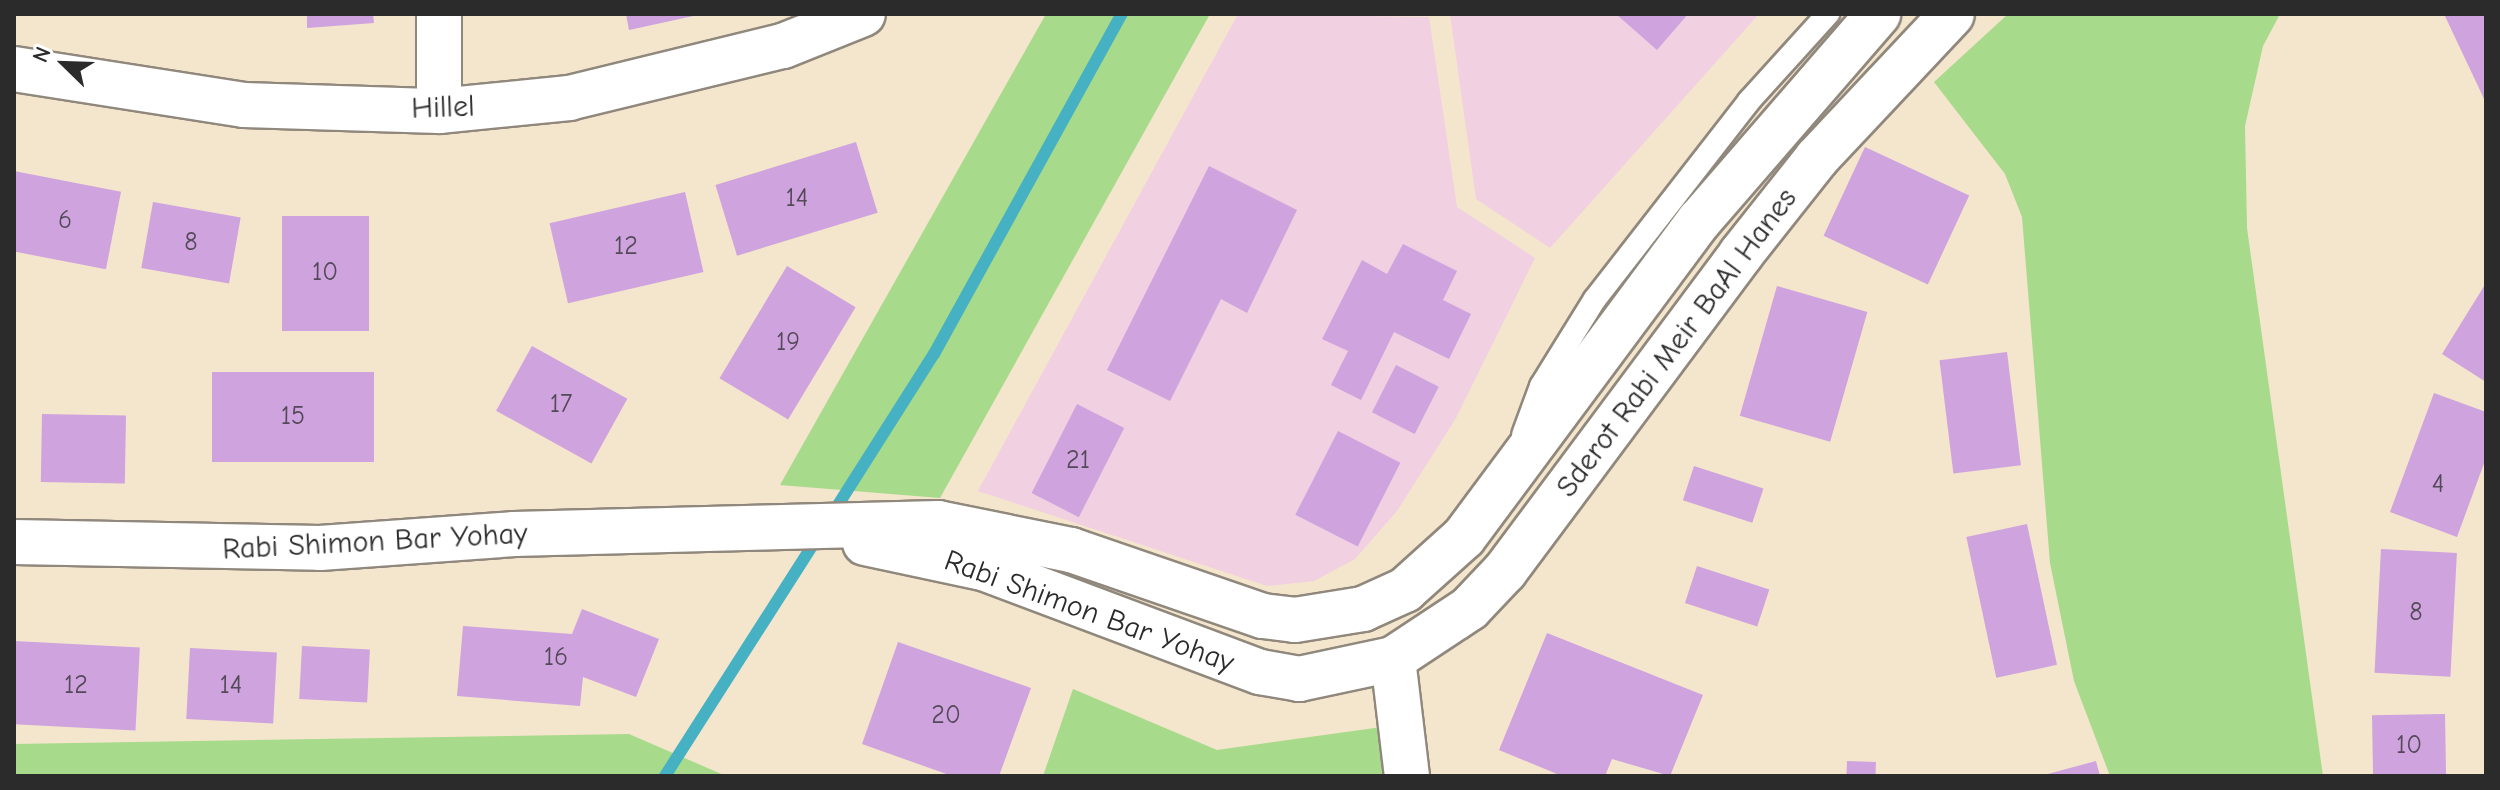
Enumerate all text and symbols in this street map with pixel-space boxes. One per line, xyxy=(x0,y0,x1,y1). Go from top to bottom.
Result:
north arrow xyxy=(24,24,104,104)
text: N xyxy=(27,43,57,66)
street label: Hillel xyxy=(411,89,475,127)
street label: Sderot Rabi Meir BaAl Hanes xyxy=(1549,182,1805,504)
house number: 14 xyxy=(786,183,808,215)
house number: 6 xyxy=(58,205,72,237)
house number: 8 xyxy=(184,227,198,259)
house number: 12 xyxy=(614,231,638,263)
house number: 10 xyxy=(312,257,338,289)
house number: 19 xyxy=(776,327,800,359)
house number: 17 xyxy=(550,389,572,421)
house number: 15 xyxy=(281,401,305,433)
house number: 21 xyxy=(1066,445,1090,477)
house number: 4 xyxy=(2432,469,2444,501)
street label: Rabi Shimon Bar Yohay xyxy=(222,516,528,568)
street label: Rabi Shimon Bar Yohay xyxy=(939,543,1239,681)
house number: 8 xyxy=(2409,597,2423,629)
house number: 16 xyxy=(544,642,568,674)
house number: 12 xyxy=(64,670,88,702)
house number: 14 xyxy=(220,670,242,702)
house number: 20 xyxy=(931,700,961,732)
house number: 10 xyxy=(2396,730,2422,762)

